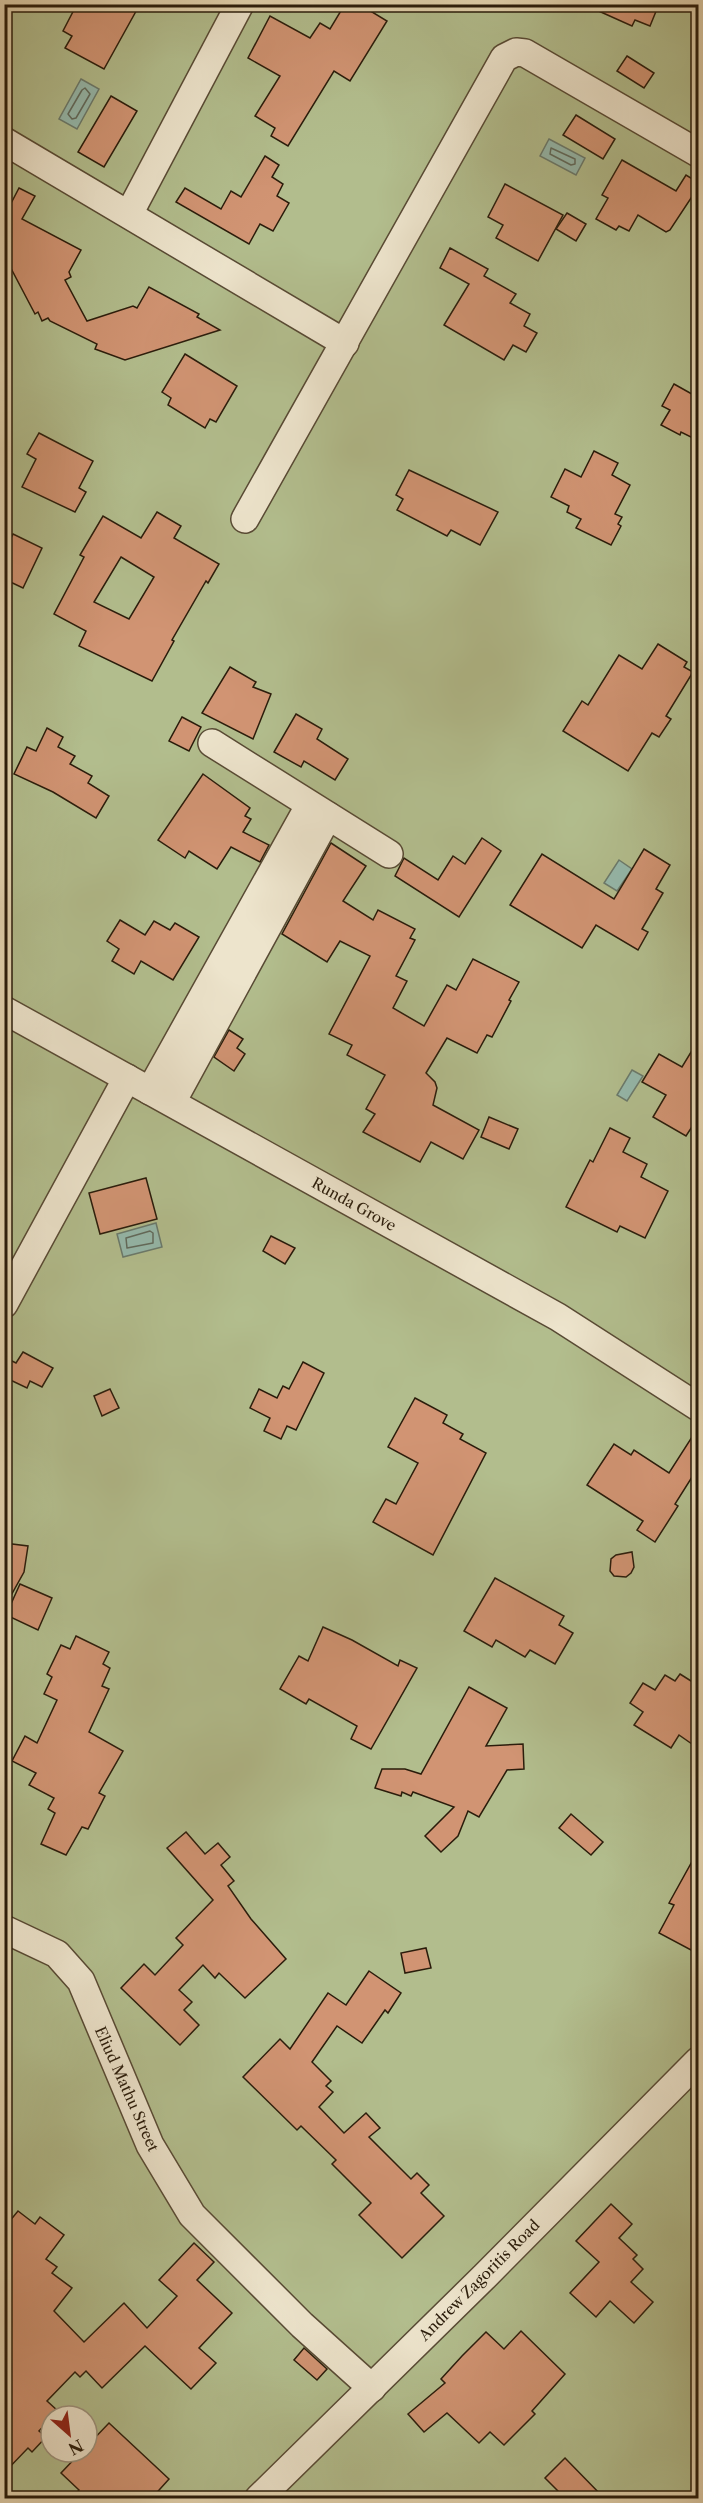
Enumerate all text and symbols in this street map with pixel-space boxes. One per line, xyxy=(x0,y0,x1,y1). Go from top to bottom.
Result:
street label: Runda Grove xyxy=(308,1173,400,1235)
street label: Eliud Mathu Street xyxy=(91,2023,163,2155)
street label: Andrew Zagoritis Road xyxy=(414,2216,543,2345)
north arrow xyxy=(39,2404,99,2464)
text: N xyxy=(65,2435,87,2459)

